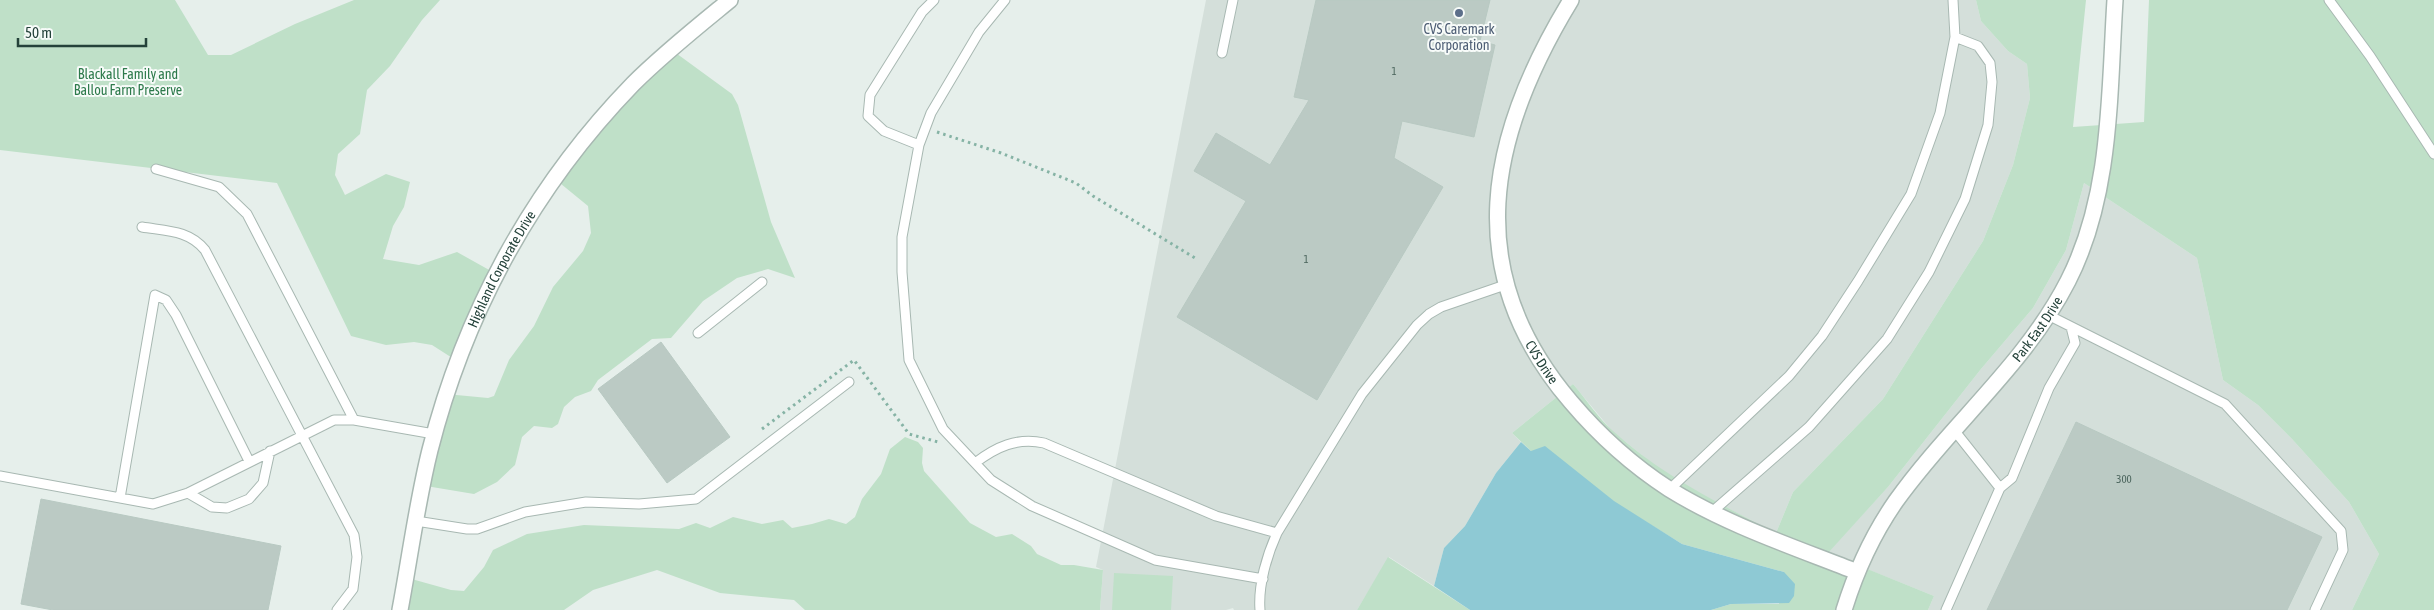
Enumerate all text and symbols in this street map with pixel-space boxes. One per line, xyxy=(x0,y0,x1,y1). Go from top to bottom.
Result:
marker: CVS Caremark Corporation xyxy=(1453,7,1465,19)
scale bar xyxy=(18,15,145,47)
place label: CVS Caremark Corporation xyxy=(1423,21,1495,53)
text: 50 m xyxy=(25,24,52,41)
house number: 1 xyxy=(1391,65,1397,77)
park label: Blackall Family and Ballou Farm Preserve xyxy=(74,66,182,98)
street label: Highland Corporate Drive xyxy=(464,208,539,330)
house number: 1 xyxy=(1303,253,1309,265)
street label: Park East Drive xyxy=(2009,294,2066,365)
street label: CVS Drive xyxy=(1522,338,1562,387)
house number: 300 xyxy=(2116,473,2132,485)

